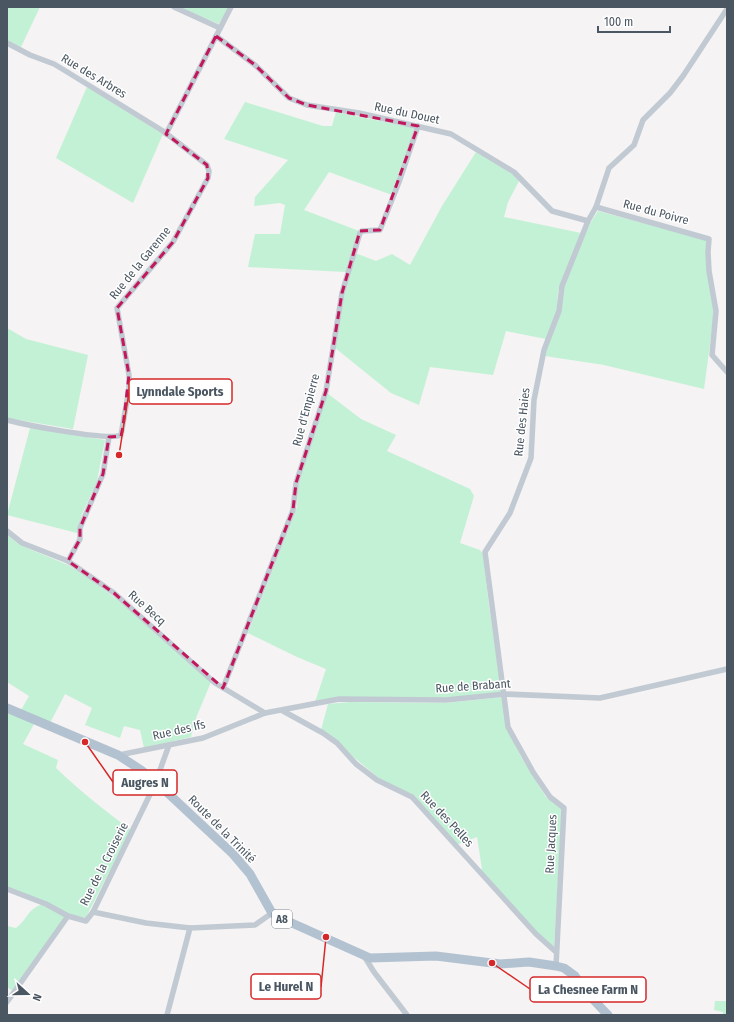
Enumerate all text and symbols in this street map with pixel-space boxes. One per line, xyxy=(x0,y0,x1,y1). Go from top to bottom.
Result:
scale bar xyxy=(598,8,670,34)
text: 100 m xyxy=(604,15,633,29)
street label: Rue des Arbres xyxy=(59,51,129,101)
street label: Rue du Douet xyxy=(373,99,441,127)
street label: Rue du Poivre xyxy=(622,197,690,228)
street label: Rue de la Garenne xyxy=(106,224,174,302)
street label: Rue d'Empierre xyxy=(290,372,322,448)
callout: Lynndale Sports xyxy=(129,379,232,404)
text: Lynndale Sports xyxy=(137,384,224,399)
street label: Rue des Haies xyxy=(511,387,533,457)
street label: Rue Becq xyxy=(125,588,169,628)
street label: Rue de Brabant xyxy=(435,676,511,696)
street label: Rue des Ifs xyxy=(151,717,207,743)
callout: Augres N xyxy=(113,770,177,795)
text: Augres N xyxy=(120,775,169,790)
street label: Rue des Pelles xyxy=(418,788,476,850)
street label: Route de la Trinité xyxy=(185,792,259,866)
street label: Rue Jacques xyxy=(542,814,560,874)
street label: Rue de la Croiserie xyxy=(77,820,131,908)
road number: A8 xyxy=(272,910,292,928)
north arrow xyxy=(8,974,48,1014)
callout: Le Hurel N xyxy=(251,974,321,999)
callout: La Chesnee Farm N xyxy=(530,977,646,1002)
text: Le Hurel N xyxy=(259,979,314,994)
text: La Chesnee Farm N xyxy=(538,982,638,997)
text: N xyxy=(30,992,44,1003)

